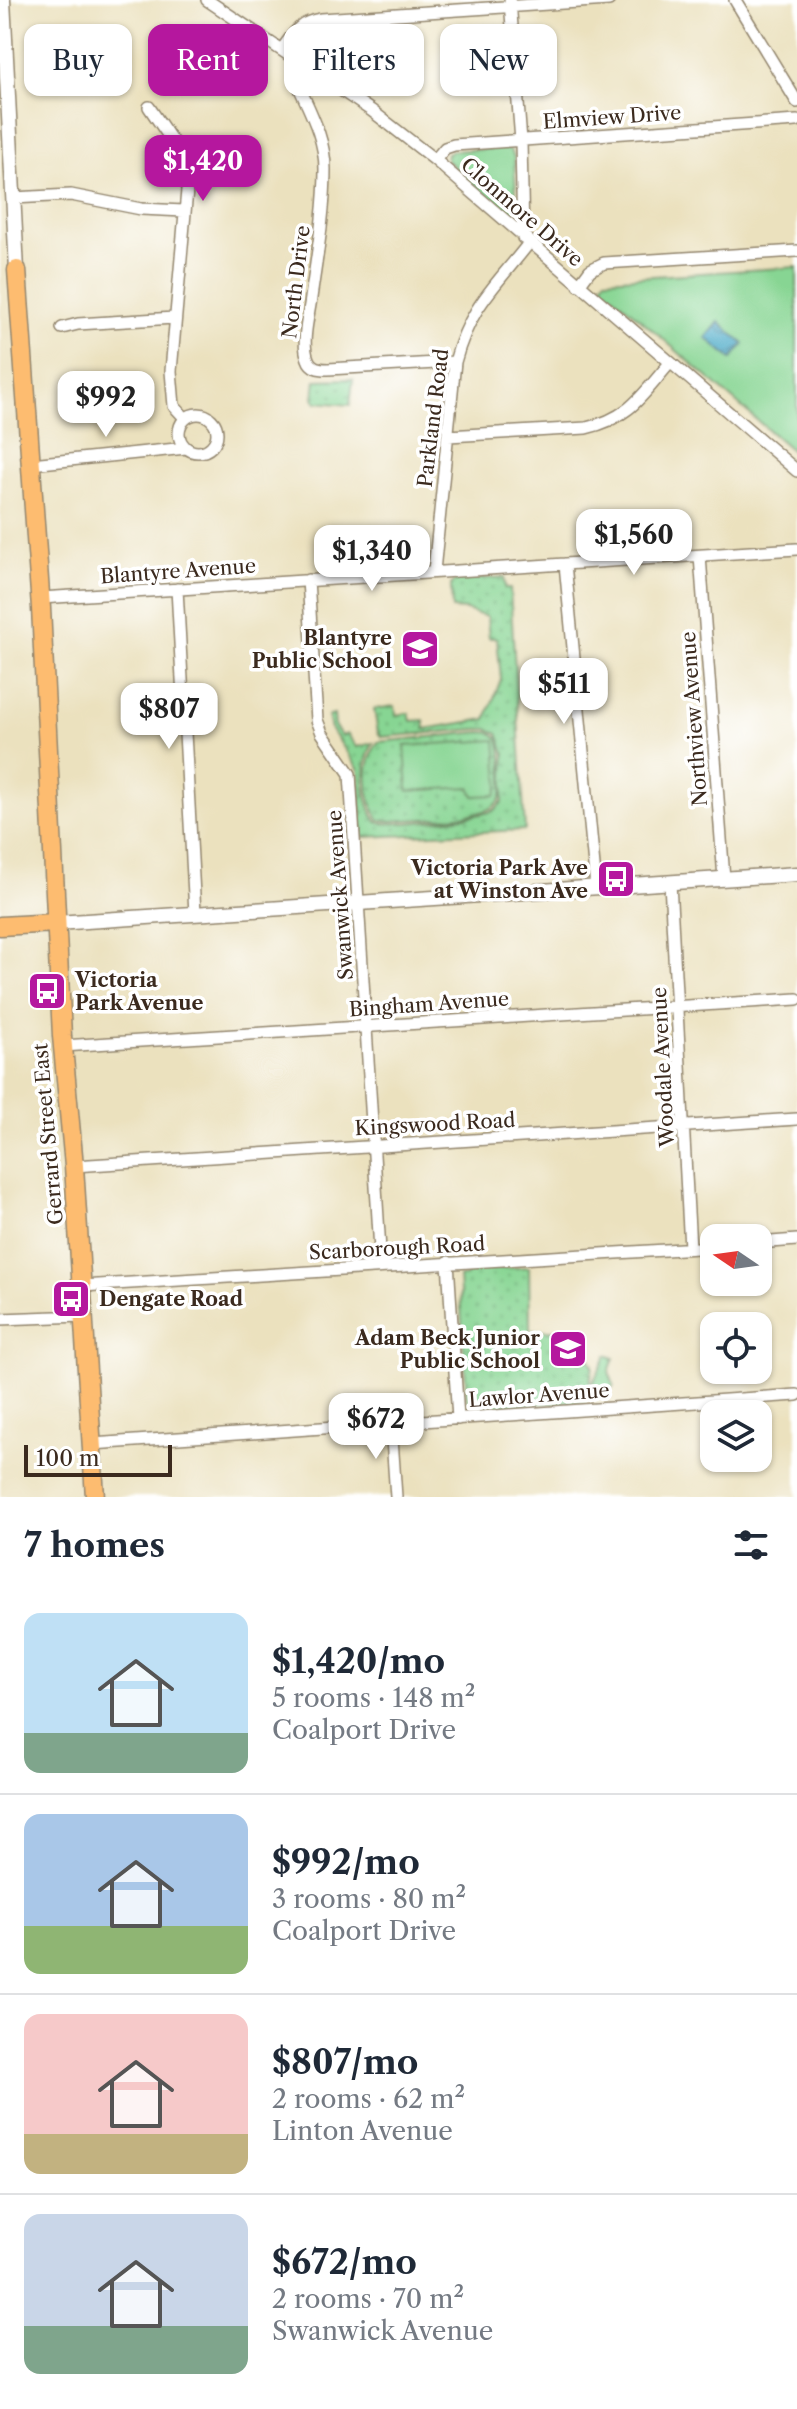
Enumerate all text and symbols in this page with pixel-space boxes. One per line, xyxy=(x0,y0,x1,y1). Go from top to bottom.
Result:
chip: Buy xyxy=(24,24,132,96)
chip: Rent xyxy=(148,24,268,96)
chip: Filters xyxy=(284,24,424,96)
chip: New xyxy=(440,24,557,96)
street label: Elmview Drive xyxy=(542,100,682,134)
pin: $1,420 xyxy=(138,135,268,203)
text: $1,420 xyxy=(163,145,243,177)
street label: Clonmore Drive xyxy=(456,153,588,271)
street label: North Drive xyxy=(277,224,315,340)
street label: Parkland Road xyxy=(413,347,453,489)
pin: $992 xyxy=(59,371,153,439)
text: $992 xyxy=(76,381,136,413)
pin: $1,560 xyxy=(569,509,699,577)
text: $1,560 xyxy=(594,519,674,551)
pin: $1,340 xyxy=(307,525,437,593)
text: $1,340 xyxy=(332,535,412,567)
street label: Blantyre Avenue xyxy=(99,554,257,588)
place label: Blantyre Public School xyxy=(252,626,392,673)
school or university icon: Blantyre Public School xyxy=(399,628,441,670)
street label: Northview Avenue xyxy=(676,631,712,807)
pin: $511 xyxy=(517,658,611,726)
text: $511 xyxy=(538,668,590,700)
pin: $807 xyxy=(122,683,216,751)
text: $807 xyxy=(139,693,199,725)
street label: Swanwick Avenue xyxy=(322,809,358,981)
place label: Victoria Park Ave at Winston Ave xyxy=(410,856,588,903)
bus stop icon: Victoria Park Ave at Winston Ave xyxy=(595,858,637,900)
place label: Victoria Park Avenue xyxy=(74,968,203,1015)
bus stop icon: Victoria Park Avenue xyxy=(26,970,68,1012)
street label: Bingham Avenue xyxy=(348,986,510,1022)
street label: Woodale Avenue xyxy=(647,986,679,1149)
street label: Gerrard Street East xyxy=(28,1042,68,1226)
street label: Kingswood Road xyxy=(354,1108,516,1140)
north arrow xyxy=(700,1224,772,1296)
map controls xyxy=(700,1224,772,1472)
street label: Scarborough Road xyxy=(308,1231,486,1265)
bus stop icon: Dengate Road xyxy=(50,1278,92,1320)
place label: Dengate Road xyxy=(99,1287,244,1311)
button: locate xyxy=(700,1312,772,1384)
place label: Adam Beck Junior Public School xyxy=(354,1326,540,1373)
school or university icon: Adam Beck Junior Public School xyxy=(547,1328,589,1370)
street label: Lawlor Avenue xyxy=(468,1378,610,1412)
pin: $672 xyxy=(329,1393,423,1461)
button: layers xyxy=(700,1400,772,1472)
text: $672 xyxy=(347,1403,405,1435)
scale bar xyxy=(24,1441,172,1477)
text: 100 m xyxy=(36,1445,99,1472)
icon: filters xyxy=(729,1523,773,1567)
text: 7 homes xyxy=(24,1524,165,1566)
text: $1,420/mo xyxy=(272,1640,445,1682)
icon: home xyxy=(88,1645,184,1741)
text: 5 rooms · 148 m² xyxy=(272,1682,475,1714)
text: Coalport Drive xyxy=(272,1714,456,1746)
text: $992/mo xyxy=(272,1841,420,1883)
icon: home xyxy=(88,1846,184,1942)
text: 3 rooms · 80 m² xyxy=(272,1883,466,1915)
text: Coalport Drive xyxy=(272,1915,456,1947)
text: $807/mo xyxy=(272,2041,418,2083)
icon: home xyxy=(88,2046,184,2142)
text: 2 rooms · 62 m² xyxy=(272,2083,465,2115)
text: Linton Avenue xyxy=(272,2115,453,2147)
text: $672/mo xyxy=(272,2241,417,2283)
icon: home xyxy=(88,2246,184,2342)
text: 2 rooms · 70 m² xyxy=(272,2283,464,2315)
text: Swanwick Avenue xyxy=(272,2315,493,2347)

